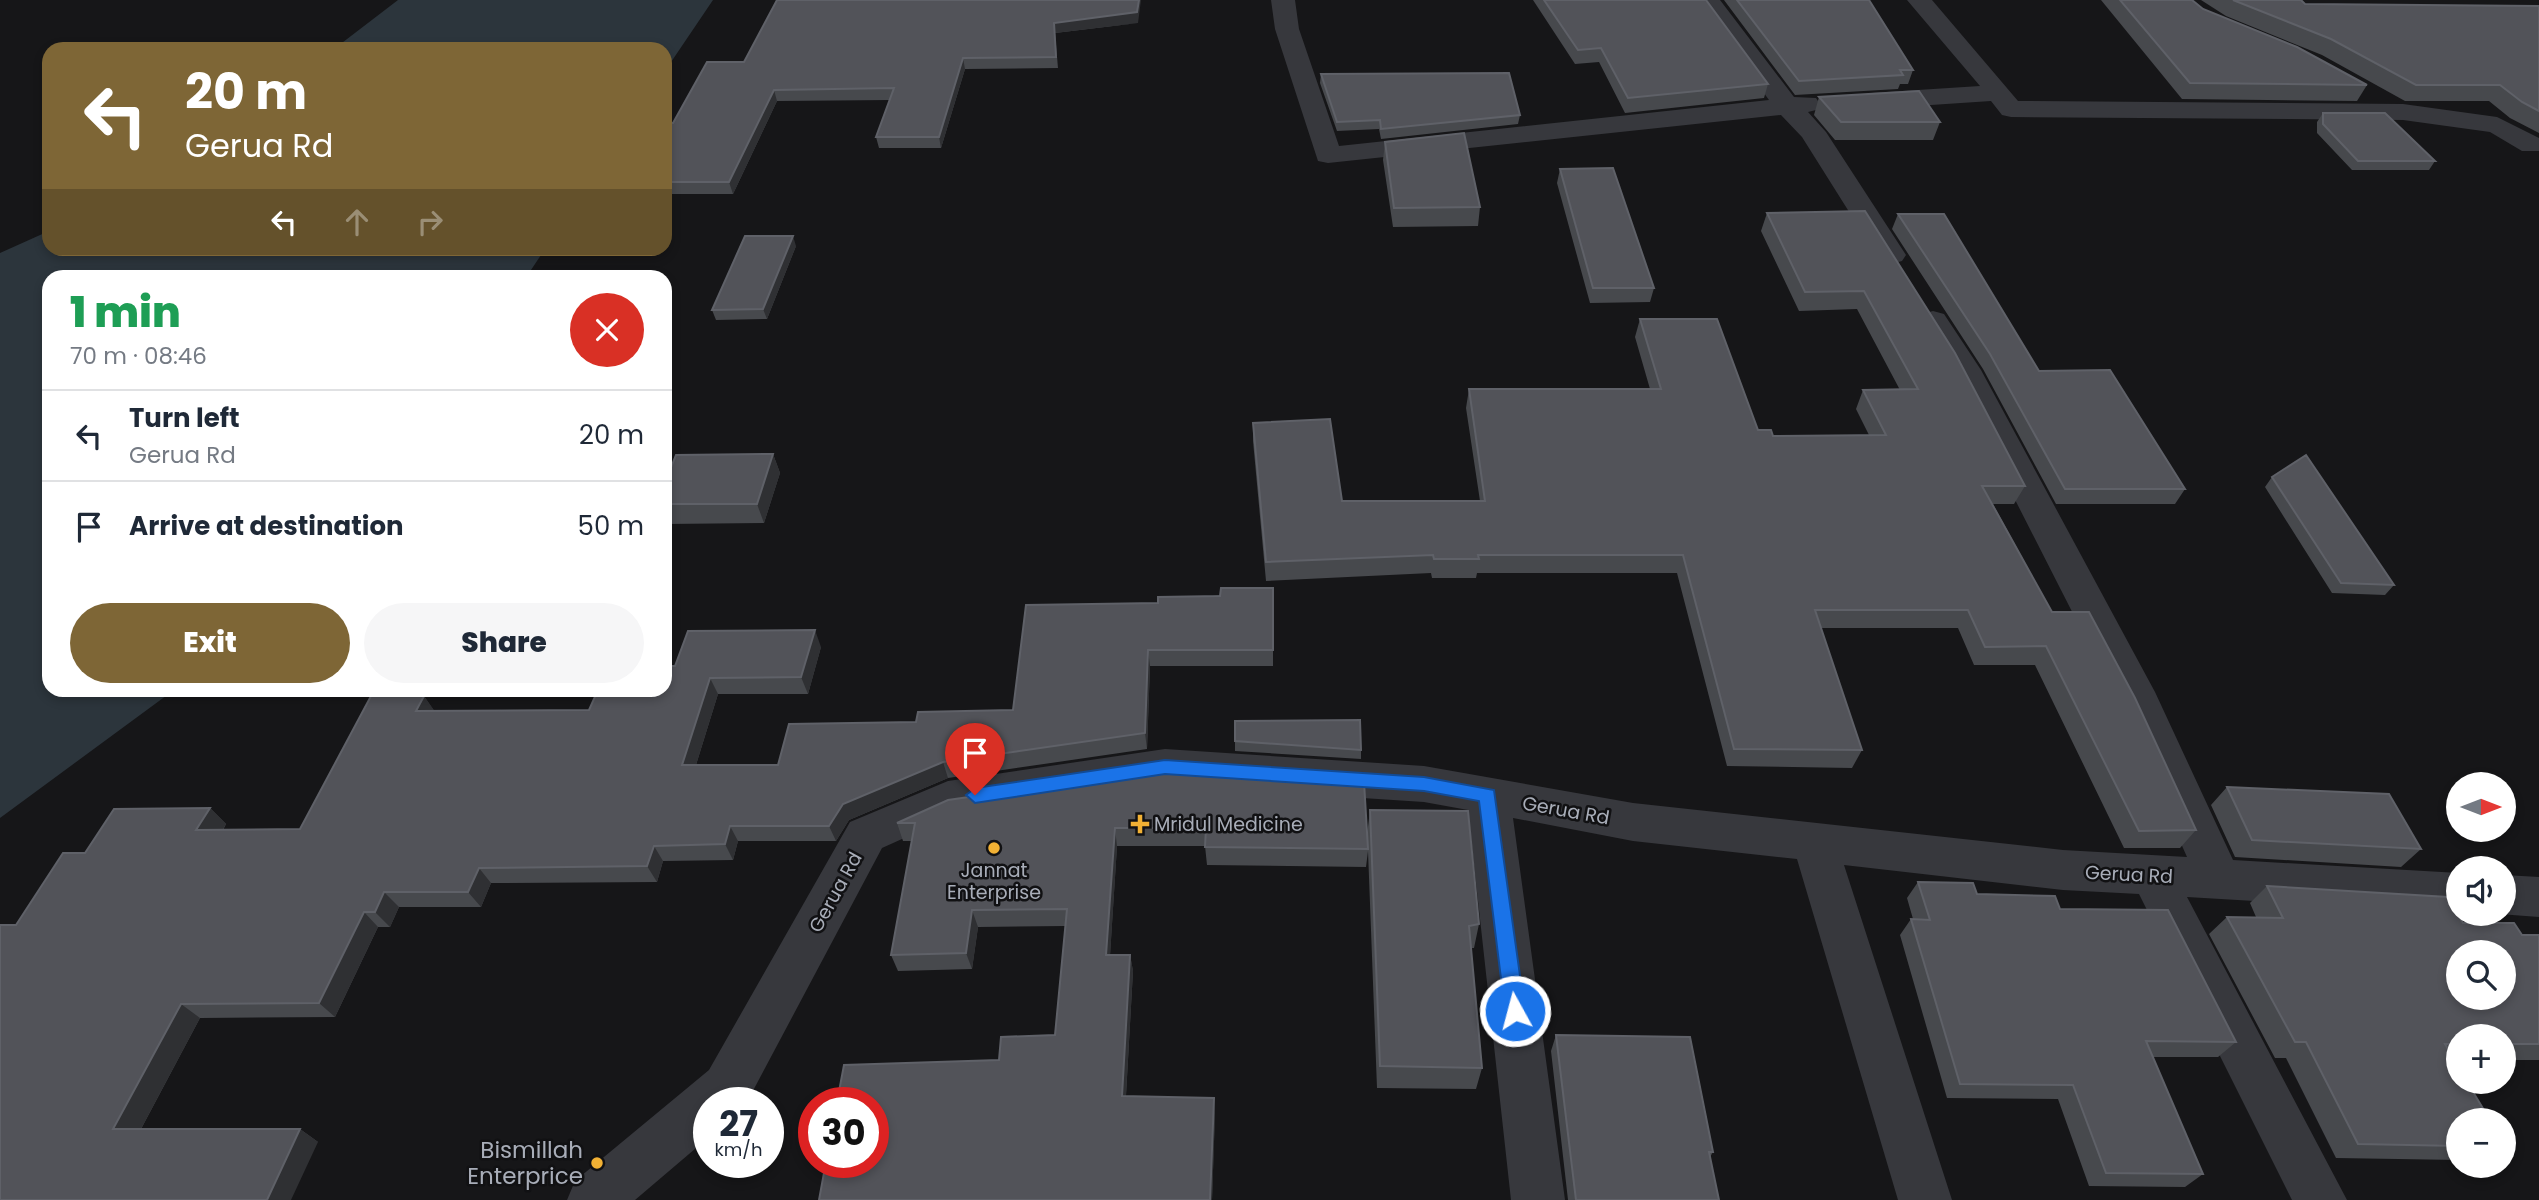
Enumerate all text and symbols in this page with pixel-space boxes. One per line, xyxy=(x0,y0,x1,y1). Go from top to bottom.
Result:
text: 20 m xyxy=(185,58,307,126)
icon: left xyxy=(70,70,161,161)
text: Gerua Rd xyxy=(185,123,333,168)
icon: left xyxy=(265,203,303,241)
icon: ahead xyxy=(338,203,376,241)
icon: right xyxy=(411,203,449,241)
text: 1 min xyxy=(70,283,181,342)
button: close xyxy=(570,293,644,367)
text: 70 m · 08:46 xyxy=(70,340,207,372)
text: Turn left xyxy=(129,400,240,436)
icon: left xyxy=(70,417,108,455)
text: 20 m xyxy=(579,417,644,453)
text: Gerua Rd xyxy=(129,439,236,471)
icon: arrive xyxy=(70,508,108,546)
text: Arrive at destination xyxy=(129,508,404,544)
text: 50 m xyxy=(578,508,644,544)
button: Exit xyxy=(70,603,350,683)
button: Share xyxy=(364,603,644,683)
pin xyxy=(945,723,1005,795)
icon: arrive xyxy=(956,734,994,772)
north arrow xyxy=(2446,772,2516,842)
map controls xyxy=(2446,772,2516,1178)
street label: Gerua Rd xyxy=(1520,790,1612,831)
place label: Mridul Medicine xyxy=(1154,811,1303,838)
marker: Mridul Medicine xyxy=(1132,816,1148,832)
marker: Jannat Enterprise xyxy=(986,840,1002,856)
street label: Gerua Rd xyxy=(802,847,869,937)
button: sound xyxy=(2446,856,2516,926)
place label: Jannat Enterprise xyxy=(947,857,1041,906)
street label: Gerua Rd xyxy=(2084,859,2174,890)
button: search xyxy=(2446,940,2516,1010)
position arrow xyxy=(1478,974,1552,1048)
button: + xyxy=(2446,1024,2516,1094)
speed limit sign: 30 xyxy=(798,1087,889,1178)
text: 27 xyxy=(719,1099,758,1148)
button: − xyxy=(2446,1108,2516,1178)
place label: Bismillah Enterprice xyxy=(467,1134,583,1192)
text: km/h xyxy=(715,1137,762,1162)
marker: Bismillah Enterprice xyxy=(589,1155,605,1171)

